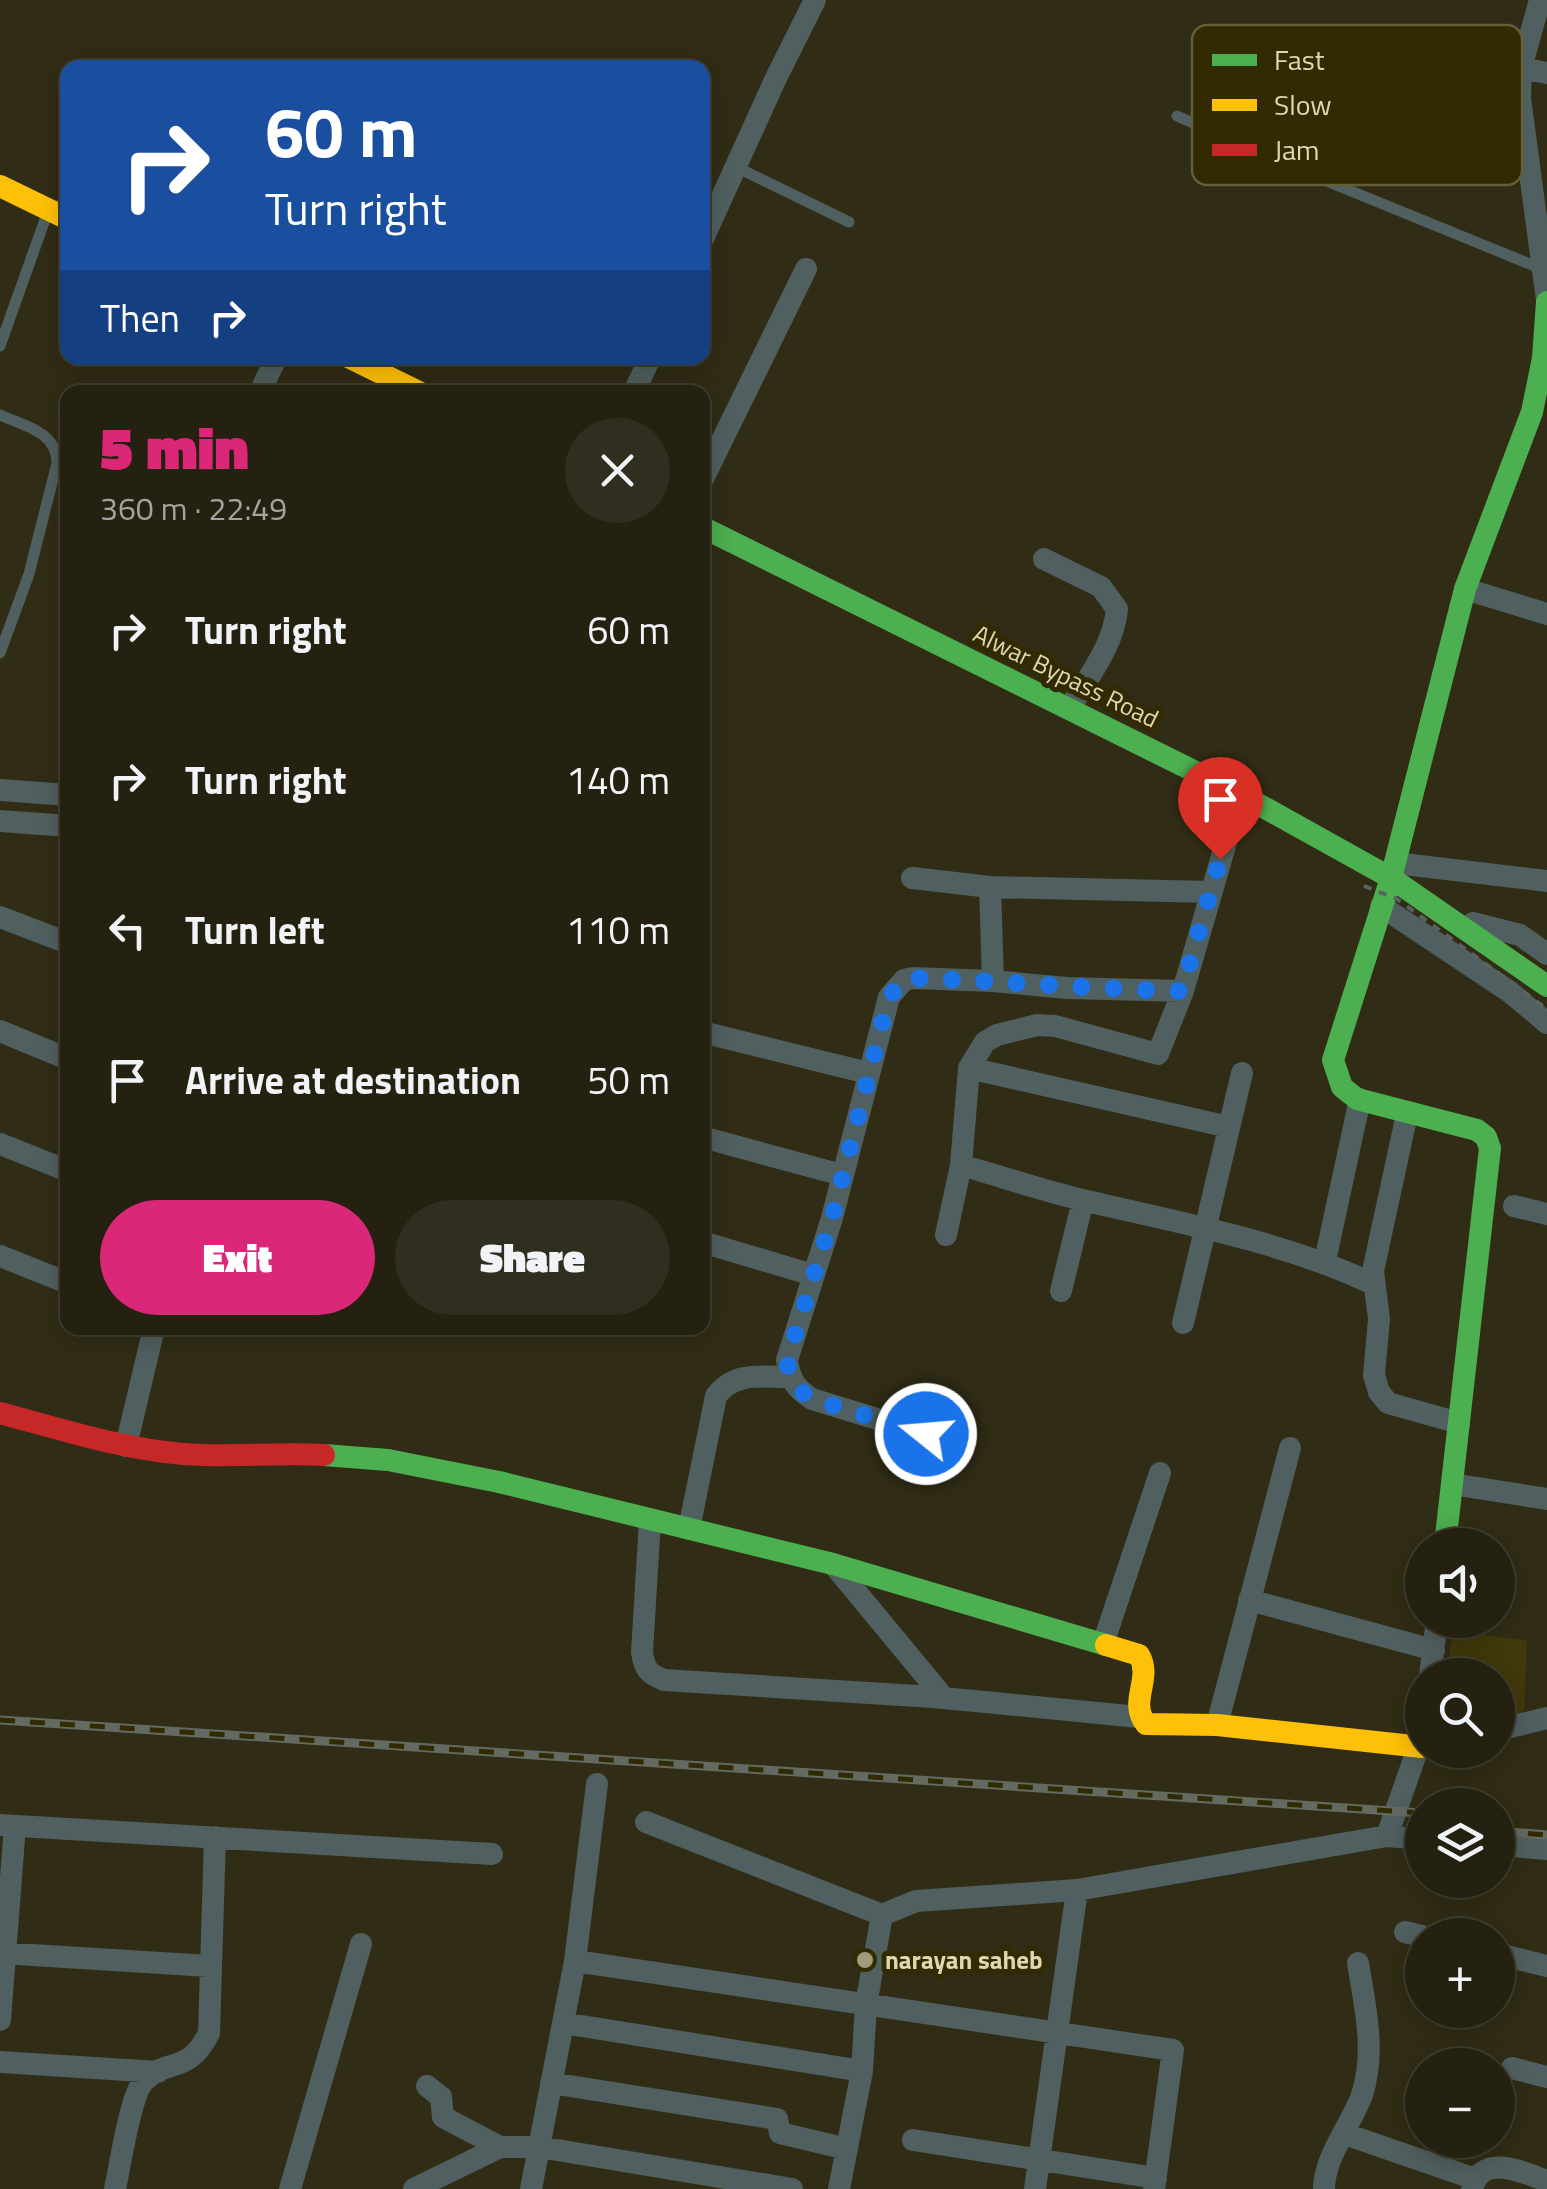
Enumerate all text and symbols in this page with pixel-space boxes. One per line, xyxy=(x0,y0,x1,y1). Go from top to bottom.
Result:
legend xyxy=(1192,25,1522,185)
text: Fast xyxy=(1274,38,1325,81)
text: 60 m xyxy=(265,78,418,184)
text: Slow xyxy=(1274,83,1332,126)
icon: right xyxy=(100,100,230,230)
text: Jam xyxy=(1274,128,1320,171)
text: Turn right xyxy=(265,174,447,242)
text: Then xyxy=(100,289,180,347)
icon: right xyxy=(200,290,255,345)
text: 5 min xyxy=(100,401,249,492)
button: close xyxy=(565,418,670,523)
text: 360 m · 22:49 xyxy=(100,484,287,532)
text: Turn right xyxy=(185,601,347,659)
text: 60 m xyxy=(587,601,670,659)
icon: right xyxy=(100,603,155,658)
street label: Alwar Bypass Road xyxy=(967,615,1165,737)
text: Turn right xyxy=(185,751,347,809)
text: 140 m xyxy=(566,751,670,809)
icon: right xyxy=(100,753,155,808)
pin xyxy=(1178,757,1263,860)
icon: arrive xyxy=(1193,772,1248,827)
text: Turn left xyxy=(185,901,325,959)
text: 110 m xyxy=(566,901,670,959)
icon: left xyxy=(100,903,155,958)
text: Arrive at destination xyxy=(185,1051,521,1109)
text: 50 m xyxy=(587,1051,670,1109)
icon: arrive xyxy=(100,1053,155,1108)
button: Exit xyxy=(100,1200,375,1315)
button: Share xyxy=(395,1200,670,1315)
position arrow xyxy=(874,1382,978,1486)
map controls xyxy=(1405,1528,1515,2158)
button: sound xyxy=(1405,1528,1515,1638)
button: search xyxy=(1405,1658,1515,1768)
button: layers xyxy=(1405,1788,1515,1898)
button: + xyxy=(1405,1918,1515,2028)
place label: narayan saheb xyxy=(885,1941,1043,1979)
marker: narayan saheb xyxy=(854,1949,876,1971)
button: − xyxy=(1405,2048,1515,2158)

